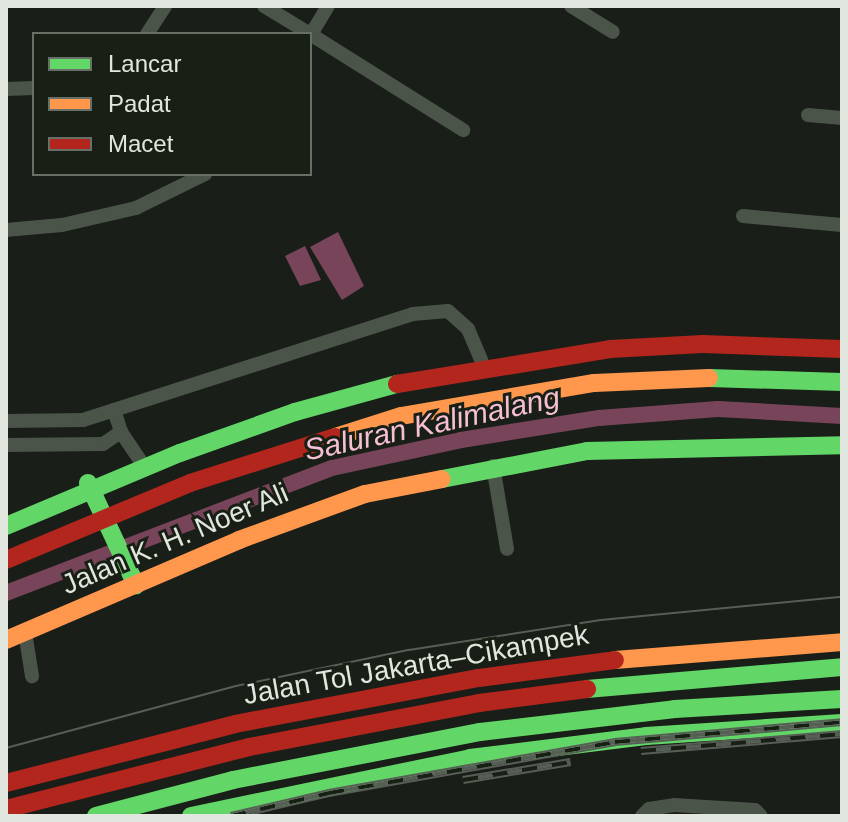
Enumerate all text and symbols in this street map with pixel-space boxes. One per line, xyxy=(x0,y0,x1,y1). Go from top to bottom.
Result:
legend xyxy=(32,32,312,176)
text: Lancar xyxy=(108,50,181,77)
text: Padat xyxy=(108,90,171,117)
text: Macet xyxy=(108,130,173,157)
water label: Saluran Kalimalang xyxy=(301,379,563,469)
street label: Jalan K. H. Noer Ali xyxy=(56,476,294,602)
street label: Jalan Tol Jakarta–Cikampek xyxy=(241,618,591,712)

